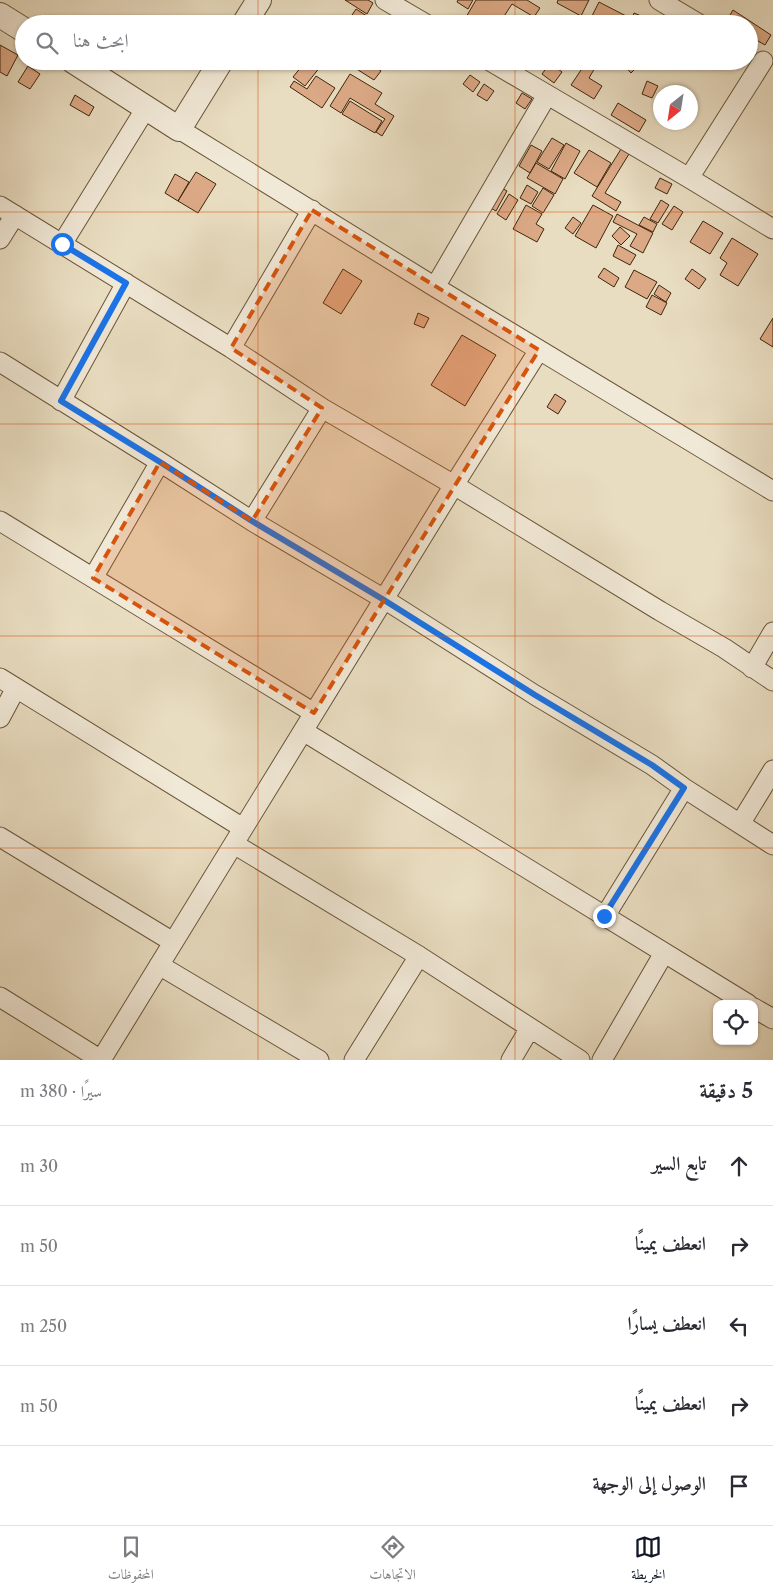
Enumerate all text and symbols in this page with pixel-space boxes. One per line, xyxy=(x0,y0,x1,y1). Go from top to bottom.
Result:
search box xyxy=(15,15,758,70)
icon: search xyxy=(33,29,61,57)
text: ابحث هنا xyxy=(73,29,129,52)
north arrow xyxy=(653,85,698,130)
route start xyxy=(51,233,74,256)
route end xyxy=(593,905,616,928)
map controls xyxy=(713,1000,758,1045)
button: locate xyxy=(713,1000,758,1045)
text: 5 دقيقة xyxy=(699,1078,753,1103)
text: سيرًا · 380 m xyxy=(20,1081,102,1101)
text: تابع السير xyxy=(652,1152,706,1175)
icon: ahead xyxy=(725,1152,753,1180)
text: 30 m xyxy=(20,1156,58,1176)
text: انعطف يمينًا xyxy=(635,1232,706,1255)
icon: right xyxy=(725,1232,753,1260)
text: 50 m xyxy=(20,1236,58,1256)
text: انعطف يسارًا xyxy=(627,1312,706,1335)
icon: left xyxy=(725,1312,753,1340)
text: 250 m xyxy=(20,1316,67,1336)
text: انعطف يمينًا xyxy=(635,1392,706,1415)
icon: right xyxy=(725,1392,753,1420)
text: 50 m xyxy=(20,1396,58,1416)
text: الوصول إلى الوجهة xyxy=(592,1472,706,1495)
icon: arrive xyxy=(725,1472,753,1500)
tab: المحفوظات xyxy=(108,1533,154,1588)
tab: الاتجاهات xyxy=(369,1533,416,1588)
tab: الخريطة xyxy=(631,1533,665,1588)

